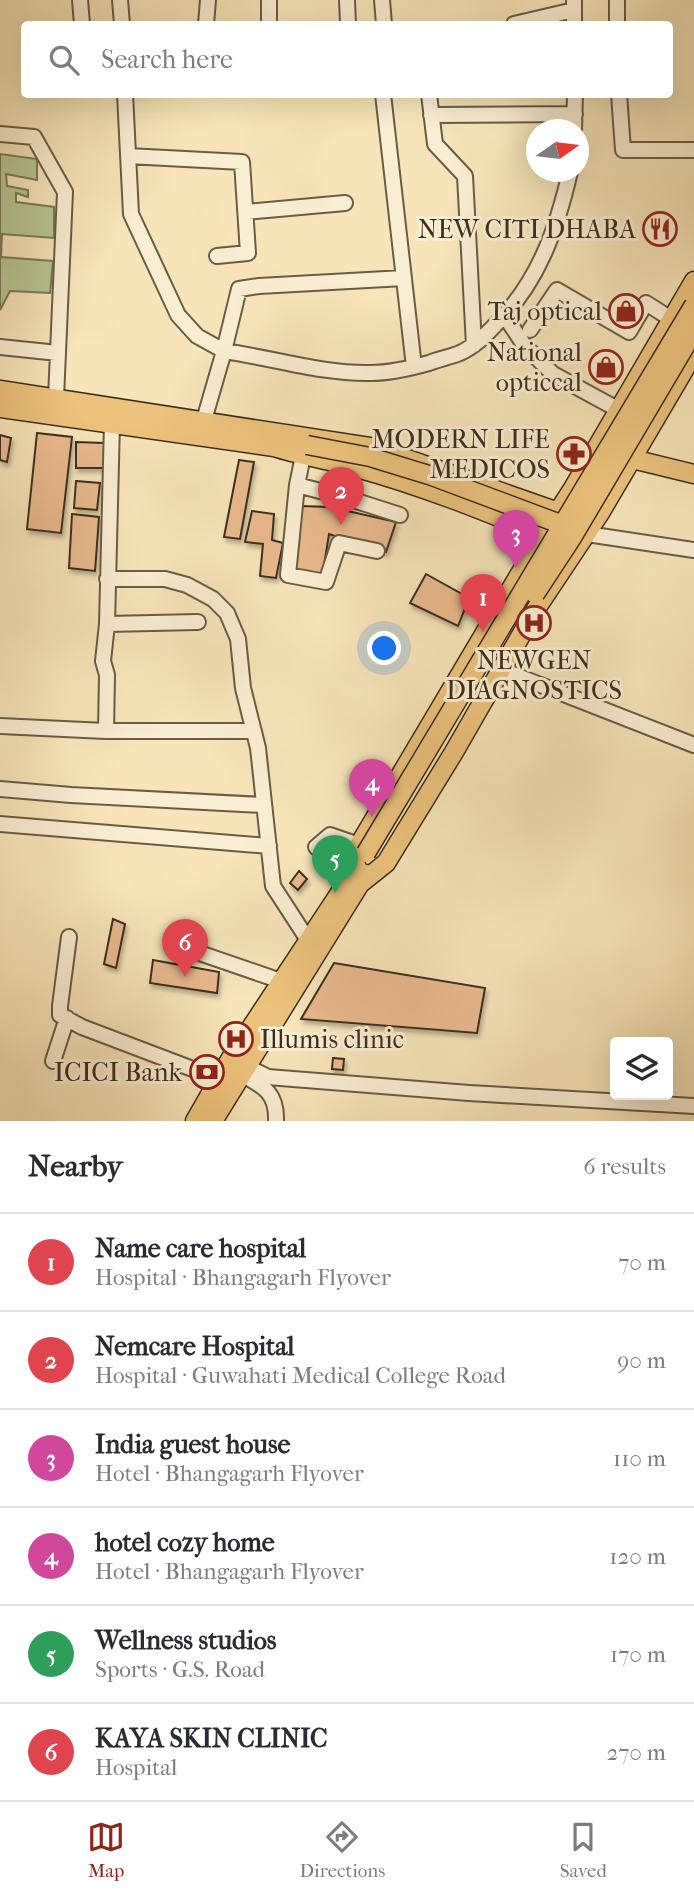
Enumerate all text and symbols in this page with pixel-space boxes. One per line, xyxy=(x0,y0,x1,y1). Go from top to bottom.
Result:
search box xyxy=(21,21,673,98)
icon: search xyxy=(45,41,83,79)
text: Search here xyxy=(101,44,233,75)
north arrow xyxy=(526,119,589,182)
restaurant icon: NEW CITI DHABA xyxy=(641,210,679,248)
place label: NEW CITI DHABA xyxy=(418,214,637,245)
shop icon: Taj optical xyxy=(607,292,645,330)
place label: Taj optical xyxy=(488,296,602,327)
place label: National opticcal xyxy=(487,337,582,398)
shop icon: National opticcal xyxy=(587,348,625,386)
place label: MODERN LIFE MEDICOS xyxy=(371,424,550,485)
pharmacy icon: MODERN LIFE MEDICOS xyxy=(555,435,593,473)
pin: 2 xyxy=(318,467,364,525)
pin: 3 xyxy=(493,510,539,568)
pin: 1 xyxy=(460,574,506,632)
hospital icon: NEWGEN DIAGNOSTICS xyxy=(515,604,553,642)
your location xyxy=(367,631,401,665)
place label: NEWGEN DIAGNOSTICS xyxy=(446,645,622,706)
pin: 4 xyxy=(349,759,395,817)
pin: 5 xyxy=(312,835,358,893)
pin: 6 xyxy=(162,919,208,977)
hospital icon: Illumis clinic xyxy=(217,1020,255,1058)
place label: Illumis clinic xyxy=(260,1024,404,1055)
map controls xyxy=(610,1037,673,1100)
button: layers xyxy=(610,1037,673,1100)
bank icon: ICICI Bank xyxy=(188,1053,226,1091)
place label: ICICI Bank xyxy=(54,1057,183,1088)
text: Nearby xyxy=(28,1149,123,1184)
text: 6 results xyxy=(583,1153,666,1180)
text: Name care hospital xyxy=(95,1233,306,1264)
text: 1 xyxy=(47,1249,55,1276)
text: 70 m xyxy=(618,1249,666,1276)
text: Hospital · Bhangagarh Flyover xyxy=(95,1264,391,1291)
text: Nemcare Hospital xyxy=(95,1331,295,1362)
text: 2 xyxy=(45,1347,57,1374)
text: 90 m xyxy=(617,1347,666,1374)
text: Hospital · Guwahati Medical College Road xyxy=(95,1362,506,1389)
text: India guest house xyxy=(95,1429,290,1460)
text: 3 xyxy=(46,1445,56,1472)
text: 110 m xyxy=(613,1445,666,1472)
text: Hotel · Bhangagarh Flyover xyxy=(95,1460,364,1487)
text: hotel cozy home xyxy=(95,1527,275,1558)
text: 4 xyxy=(44,1543,58,1570)
text: 120 m xyxy=(609,1543,666,1570)
text: Hotel · Bhangagarh Flyover xyxy=(95,1558,364,1585)
text: Wellness studios xyxy=(95,1625,276,1656)
text: 5 xyxy=(46,1641,56,1668)
text: 170 m xyxy=(610,1641,666,1668)
text: Sports · G.S. Road xyxy=(95,1656,265,1683)
text: KAYA SKIN CLINIC xyxy=(95,1723,328,1754)
text: 6 xyxy=(45,1739,57,1766)
text: 270 m xyxy=(606,1739,666,1766)
text: Hospital xyxy=(95,1754,177,1781)
tab: Map xyxy=(87,1818,125,1882)
tab: Directions xyxy=(300,1818,385,1882)
tab: Saved xyxy=(560,1818,607,1882)

